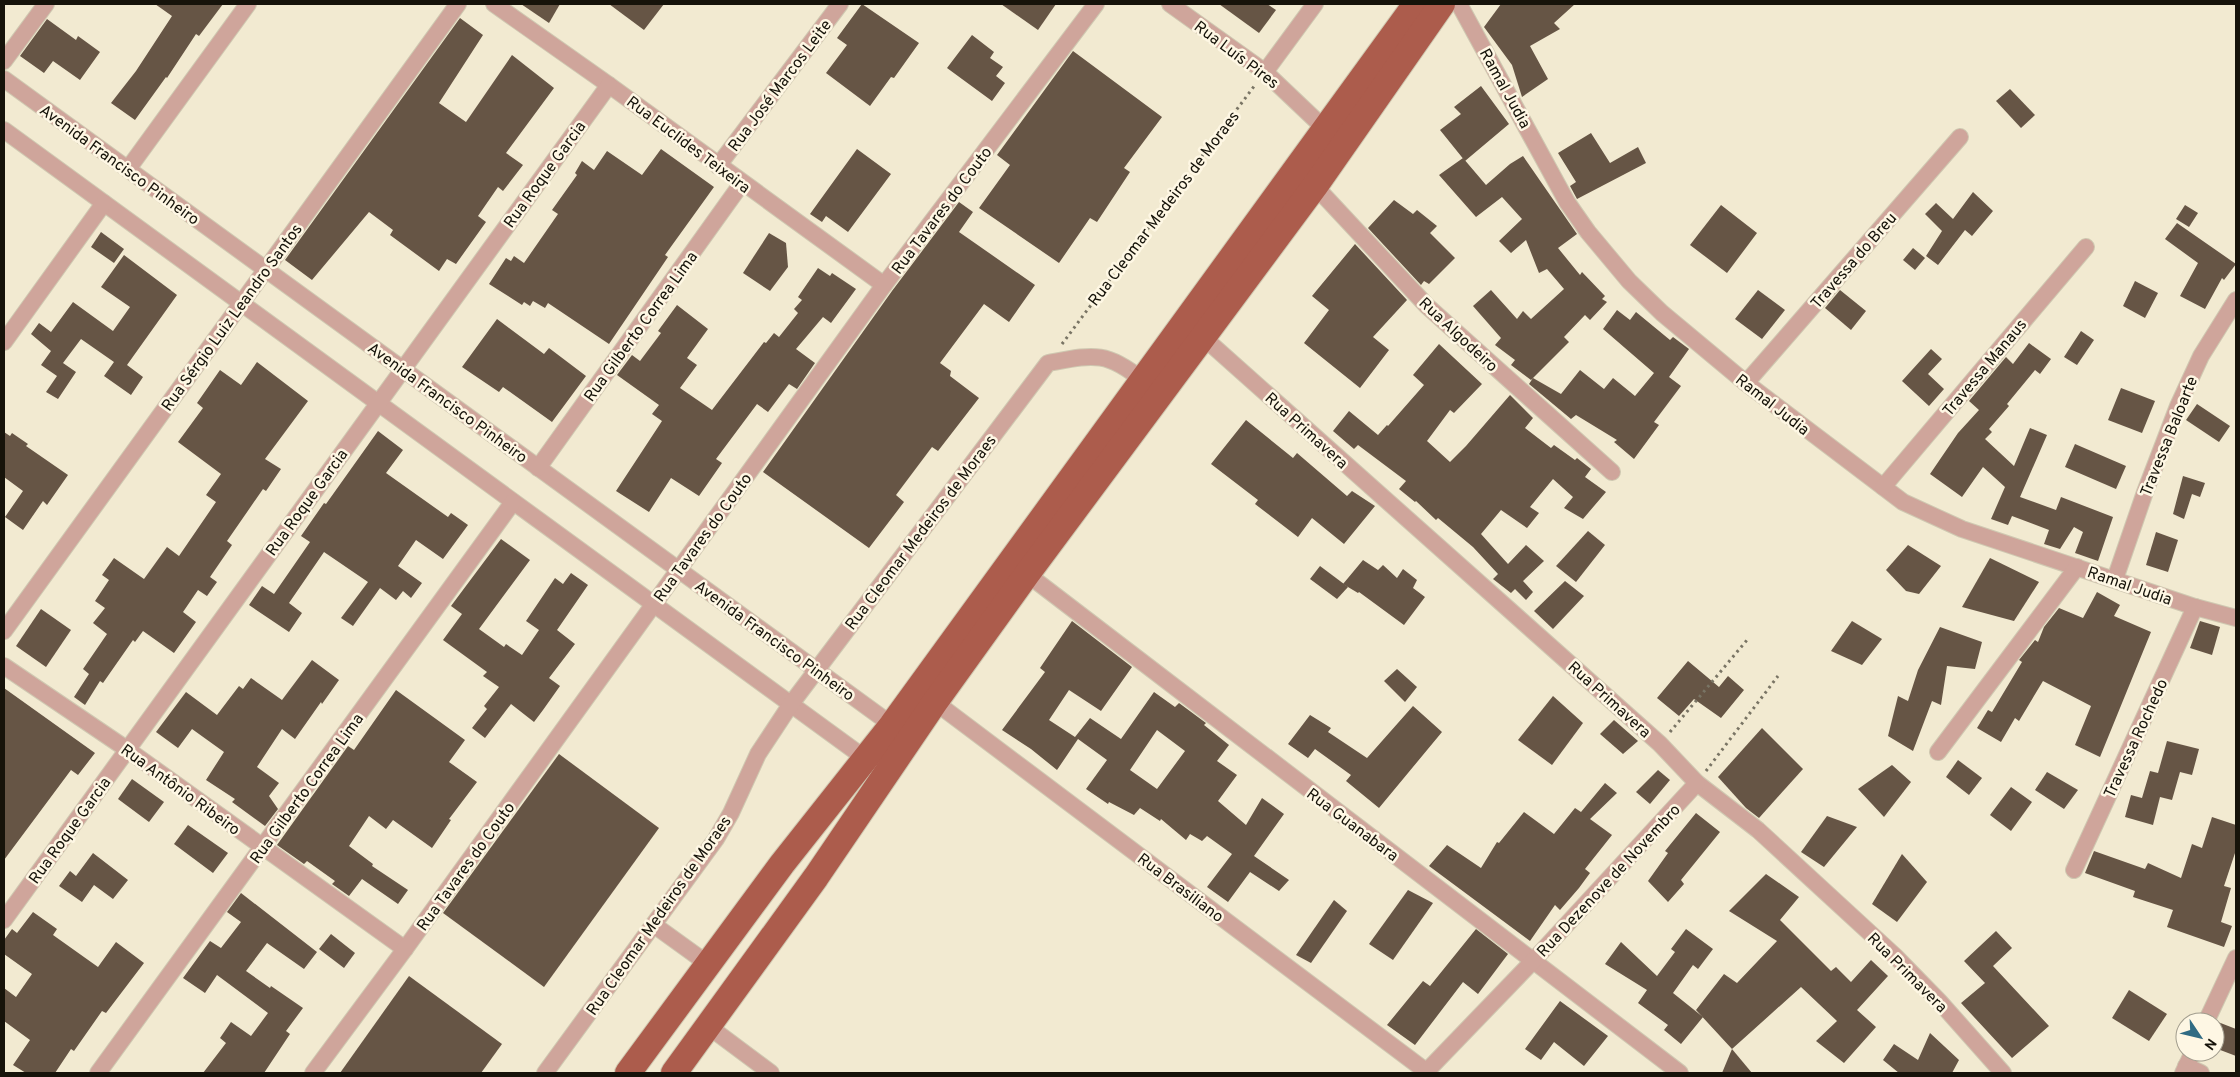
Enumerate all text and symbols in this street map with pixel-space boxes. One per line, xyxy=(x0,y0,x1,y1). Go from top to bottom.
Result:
street label: Rua José Marcos Leite xyxy=(724,16,837,156)
street label: Rua Luís Pires xyxy=(1189,17,1282,94)
street label: Ramal Judia xyxy=(1474,46,1534,132)
street label: Rua Euclides Teixeira xyxy=(622,93,754,199)
street label: Avenida Francisco Pinheiro xyxy=(35,101,203,230)
street label: Rua Cleomar Medeiros de Moraes xyxy=(1085,108,1245,311)
street label: Rua Roque Garcia xyxy=(500,118,591,233)
street label: Rua Tavares do Couto xyxy=(888,143,997,279)
street label: Travessa do Breu xyxy=(1807,209,1902,314)
street label: Rua Sérgio Luiz Leandro Santos xyxy=(158,220,307,416)
street label: Rua Gilberto Correa Lima xyxy=(580,248,703,406)
street label: Rua Algodeiro xyxy=(1414,294,1501,377)
street label: Travessa Manaus xyxy=(1939,316,2032,421)
street label: Avenida Francisco Pinheiro xyxy=(363,339,531,468)
street label: Ramal Judia xyxy=(1731,371,1813,441)
street label: Travessa Baloarte xyxy=(2137,374,2203,500)
street label: Rua Primavera xyxy=(1260,389,1351,474)
street label: Rua Cleomar Medeiros de Moraes xyxy=(842,432,1002,635)
street label: Rua Roque Garcia xyxy=(262,446,353,561)
street label: Rua Tavares do Couto xyxy=(650,470,757,607)
street label: Ramal Judia xyxy=(2084,563,2174,611)
street label: Avenida Francisco Pinheiro xyxy=(690,577,858,706)
street label: Rua Primavera xyxy=(1563,658,1654,743)
street label: Travessa Rochedo xyxy=(2100,676,2173,802)
street label: Rua Gilberto Correa Lima xyxy=(246,710,369,868)
street label: Rua Antônio Ribeiro xyxy=(116,741,244,841)
street label: Rua Roque Garcia xyxy=(25,774,116,889)
street label: Rua Guanabara xyxy=(1302,784,1402,867)
street label: Rua Tavares do Couto xyxy=(413,799,520,936)
street label: Rua Dezenove de Novembro xyxy=(1533,801,1686,962)
street label: Rua Cleomar Medeiros de Moraes xyxy=(583,812,736,1020)
street label: Rua Brasiliano xyxy=(1133,850,1227,928)
street label: Rua Primavera xyxy=(1862,929,1951,1018)
north arrow xyxy=(2175,1012,2225,1062)
text: N xyxy=(2200,1035,2219,1053)

